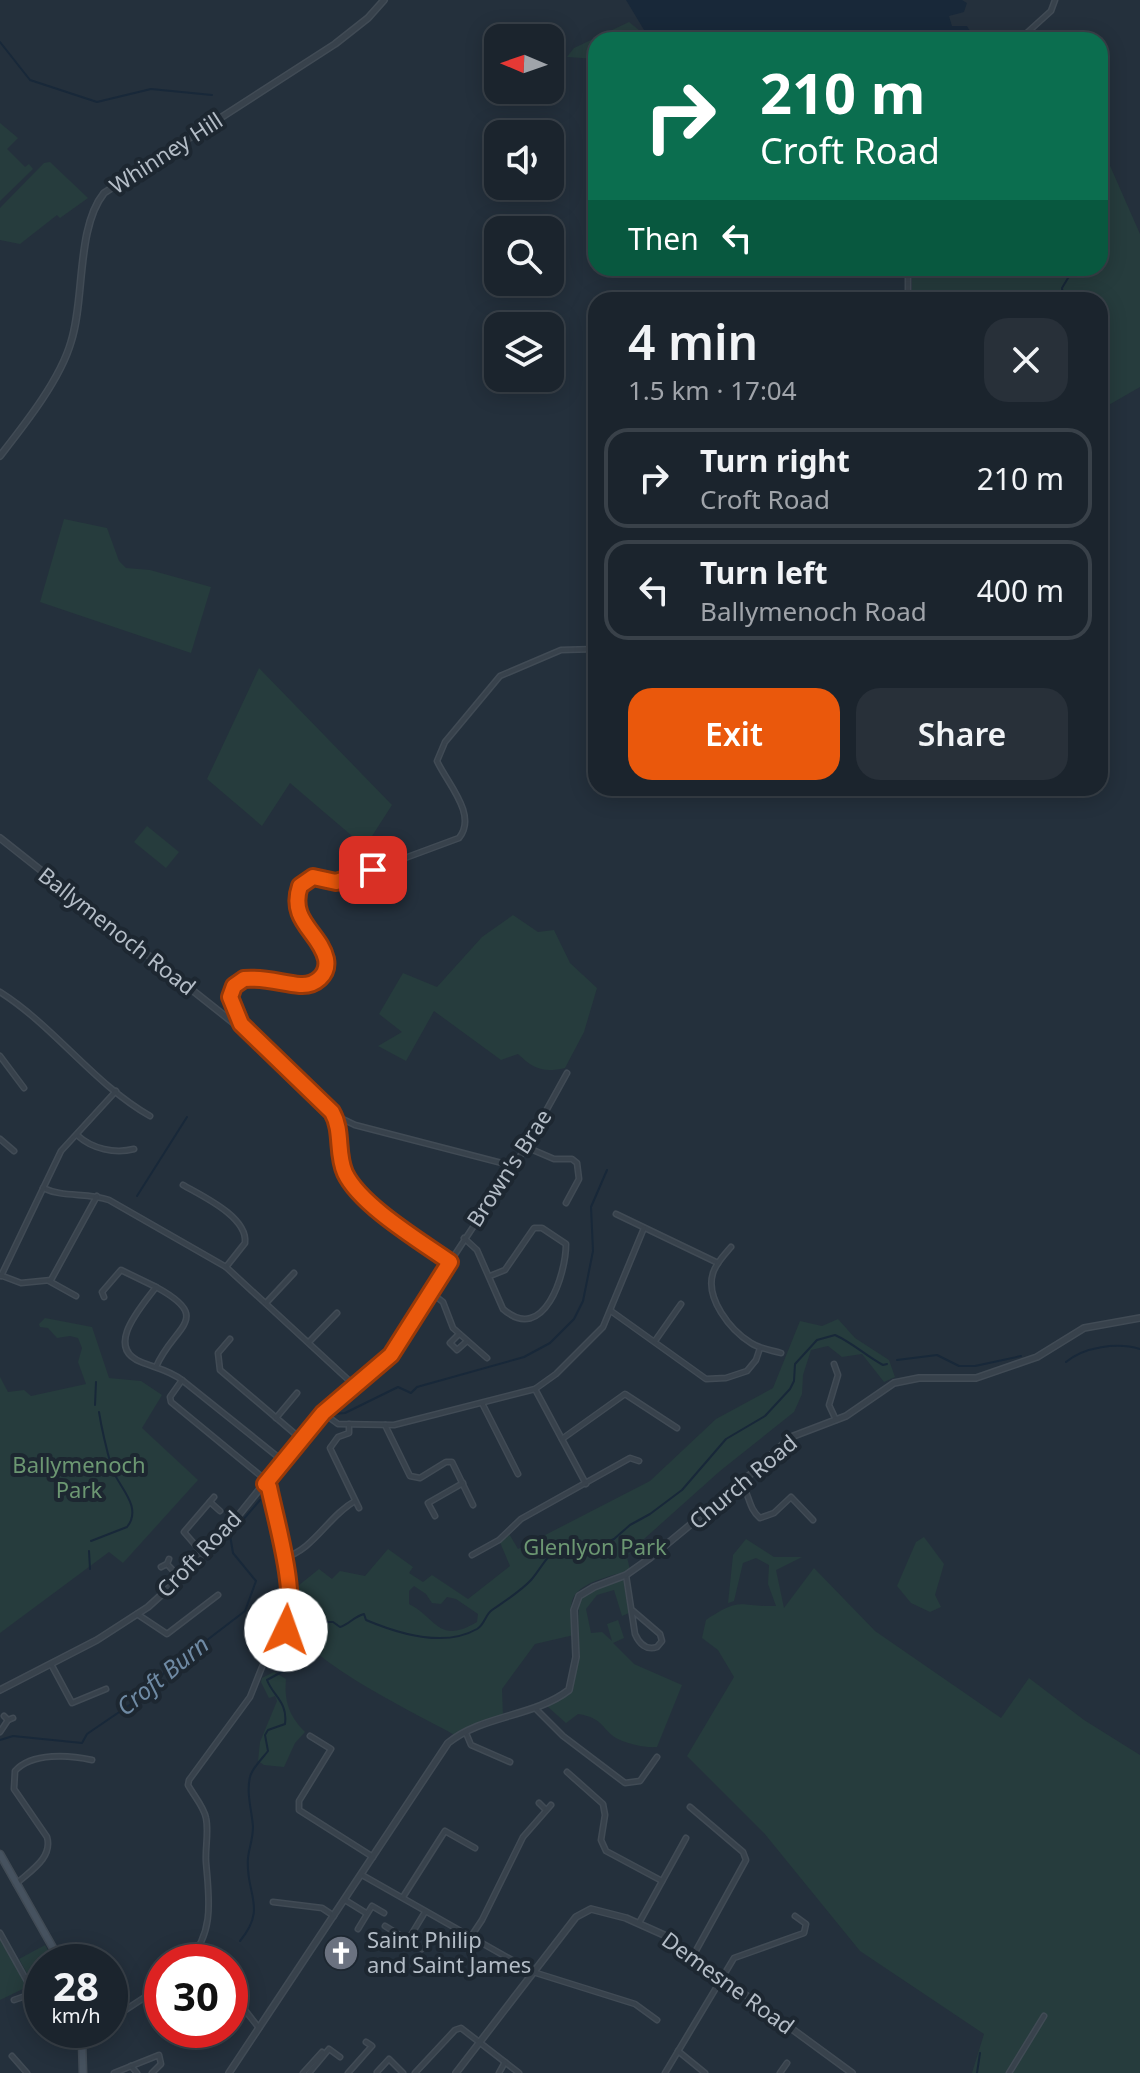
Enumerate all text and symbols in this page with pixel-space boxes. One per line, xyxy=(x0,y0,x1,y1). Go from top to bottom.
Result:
north arrow xyxy=(484,24,564,104)
map controls xyxy=(484,24,564,392)
text: 210 m xyxy=(760,54,925,130)
icon: right xyxy=(628,64,732,168)
street label: Whinney Hill xyxy=(103,104,228,200)
button: sound xyxy=(484,120,564,200)
text: Croft Road xyxy=(760,126,940,175)
button: search xyxy=(484,216,564,296)
icon: left xyxy=(715,216,759,260)
text: Then xyxy=(628,218,699,259)
text: 4 min xyxy=(628,309,758,374)
button: layers xyxy=(484,312,564,392)
button: close xyxy=(984,318,1068,402)
text: 1.5 km · 17:04 xyxy=(628,372,797,408)
text: Turn right xyxy=(700,440,850,481)
icon: right xyxy=(632,456,676,500)
text: 210 m xyxy=(977,458,1064,499)
text: Croft Road xyxy=(700,481,830,517)
text: Turn left xyxy=(700,552,828,593)
icon: left xyxy=(632,568,676,612)
text: 400 m xyxy=(977,570,1064,611)
text: Ballymenoch Road xyxy=(700,593,927,629)
button: Exit xyxy=(628,688,840,780)
button: Share xyxy=(856,688,1068,780)
pin xyxy=(339,836,407,904)
icon: arrive xyxy=(351,848,395,892)
street label: Ballymenoch Road xyxy=(33,859,202,1001)
street label: Brown's Brae xyxy=(459,1103,557,1232)
street label: Church Road xyxy=(682,1427,803,1535)
park label: Ballymenoch Park xyxy=(12,1449,146,1504)
street label: Croft Road xyxy=(149,1503,247,1603)
park label: Glenlyon Park xyxy=(523,1531,667,1561)
position arrow xyxy=(244,1588,328,1672)
water label: Croft Burn xyxy=(109,1627,215,1722)
place label: Saint Philip and Saint James xyxy=(367,1924,531,1979)
street label: Demesne Road xyxy=(656,1924,801,2040)
church icon: Saint Philip and Saint James xyxy=(322,1934,360,1972)
speed limit sign: 30 xyxy=(144,1944,248,2048)
text: 28 xyxy=(53,1958,99,2013)
text: km/h xyxy=(51,2002,101,2029)

